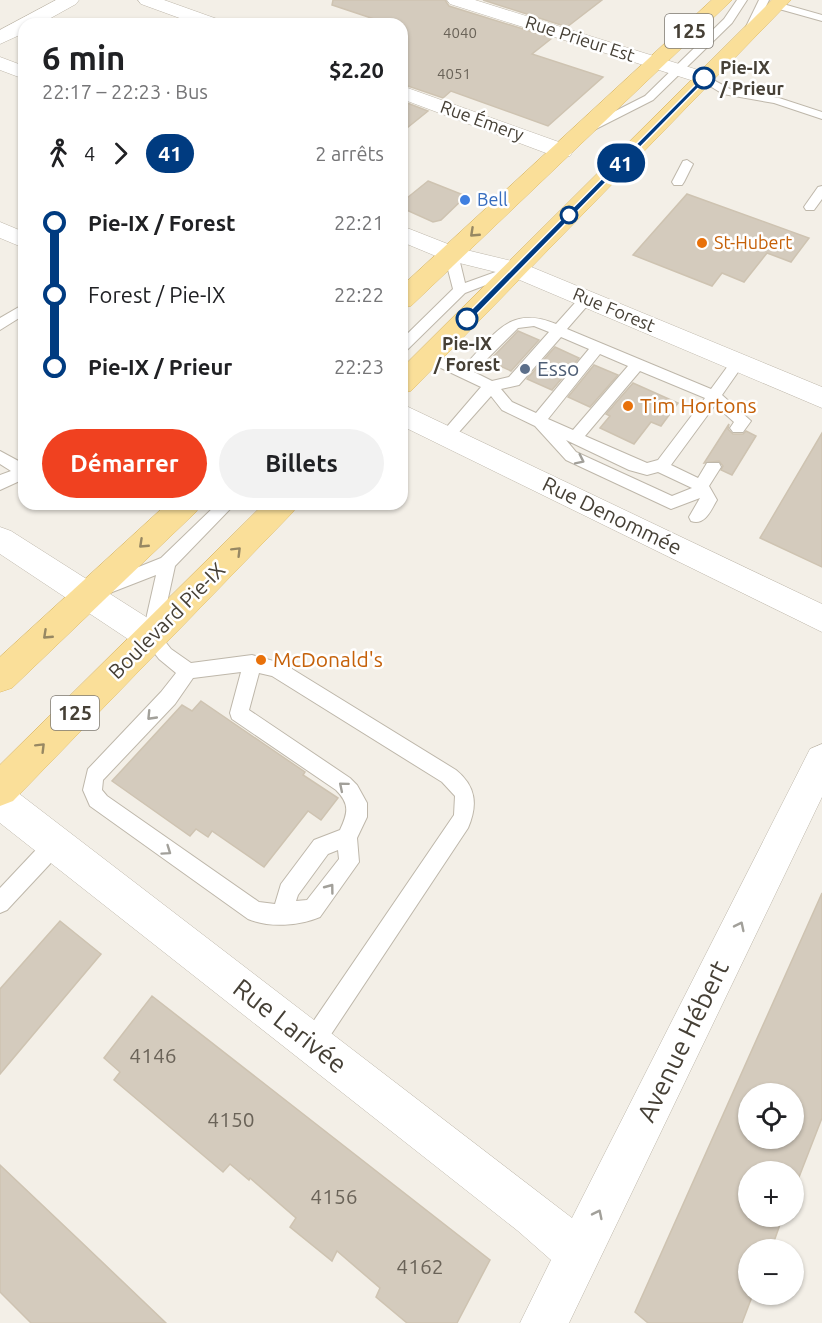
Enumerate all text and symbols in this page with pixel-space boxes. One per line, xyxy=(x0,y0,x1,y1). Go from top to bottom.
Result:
street label: Rue Prieur Est xyxy=(523,11,637,65)
road number: 125 xyxy=(665,14,713,48)
house number: 4040 xyxy=(443,24,477,41)
text: 6 min xyxy=(42,39,125,76)
text: $2.20 xyxy=(329,57,384,82)
place label: Pie-IX / Prieur xyxy=(719,57,785,98)
house number: 4051 xyxy=(437,65,471,82)
marker: Pie-IX / Prieur xyxy=(693,67,715,89)
text: 22:17 – 22:23 · Bus xyxy=(42,80,208,103)
street label: Rue Émery xyxy=(438,95,527,144)
icon: walk xyxy=(42,137,75,170)
icon: forward xyxy=(104,137,137,170)
text: 41 xyxy=(158,141,182,165)
text: 4 xyxy=(84,142,95,165)
text: 2 arrêts xyxy=(315,142,384,165)
line badge: 41 xyxy=(594,144,648,182)
text: 41 xyxy=(609,151,633,175)
place label: Bell xyxy=(477,189,508,209)
marker: Bell xyxy=(458,193,472,207)
unlabelled marker xyxy=(560,206,578,224)
text: Pie-IX / Forest xyxy=(88,210,236,235)
text: 22:21 xyxy=(334,211,384,234)
one-way arrow xyxy=(470,226,481,237)
place label: St-Hubert xyxy=(714,232,792,252)
marker: St-Hubert xyxy=(695,236,709,250)
text: Forest / Pie-IX xyxy=(88,282,225,307)
text: 22:22 xyxy=(334,283,384,306)
street label: Rue Forest xyxy=(570,283,658,335)
marker: Pie-IX / Forest xyxy=(456,308,478,330)
place label: Pie-IX / Forest xyxy=(433,333,500,374)
text: Pie-IX / Prieur xyxy=(88,354,232,379)
text: 22:23 xyxy=(334,355,384,378)
place label: Esso xyxy=(537,356,579,380)
marker: Esso xyxy=(518,362,532,376)
place label: Tim Hortons xyxy=(640,393,757,417)
marker: Tim Hortons xyxy=(621,399,635,413)
button: Démarrer xyxy=(42,429,207,498)
button: Billets xyxy=(219,429,384,498)
one-way arrow xyxy=(574,453,585,465)
street label: Rue Denommée xyxy=(539,471,686,559)
one-way arrow xyxy=(139,537,150,548)
one-way arrow xyxy=(230,547,240,558)
street label: Boulevard Pie-IX xyxy=(103,557,229,683)
one-way arrow xyxy=(43,628,53,639)
place label: McDonald's xyxy=(273,647,383,671)
marker: McDonald's xyxy=(254,653,268,667)
road number: 125 xyxy=(51,696,99,730)
one-way arrow xyxy=(148,708,159,719)
one-way arrow xyxy=(34,744,45,754)
one-way arrow xyxy=(339,782,350,793)
one-way arrow xyxy=(160,844,171,855)
one-way arrow xyxy=(322,883,333,894)
one-way arrow xyxy=(732,922,744,933)
street label: Avenue Hébert xyxy=(631,955,734,1126)
street label: Rue Larivée xyxy=(228,972,353,1079)
house number: 4146 xyxy=(129,1043,177,1067)
map controls xyxy=(738,1083,804,1305)
button: locate xyxy=(738,1083,804,1149)
house number: 4150 xyxy=(207,1107,255,1131)
button: + xyxy=(738,1161,804,1227)
house number: 4156 xyxy=(310,1184,358,1208)
one-way arrow xyxy=(590,1209,602,1220)
button: − xyxy=(738,1239,804,1305)
house number: 4162 xyxy=(396,1254,444,1278)

